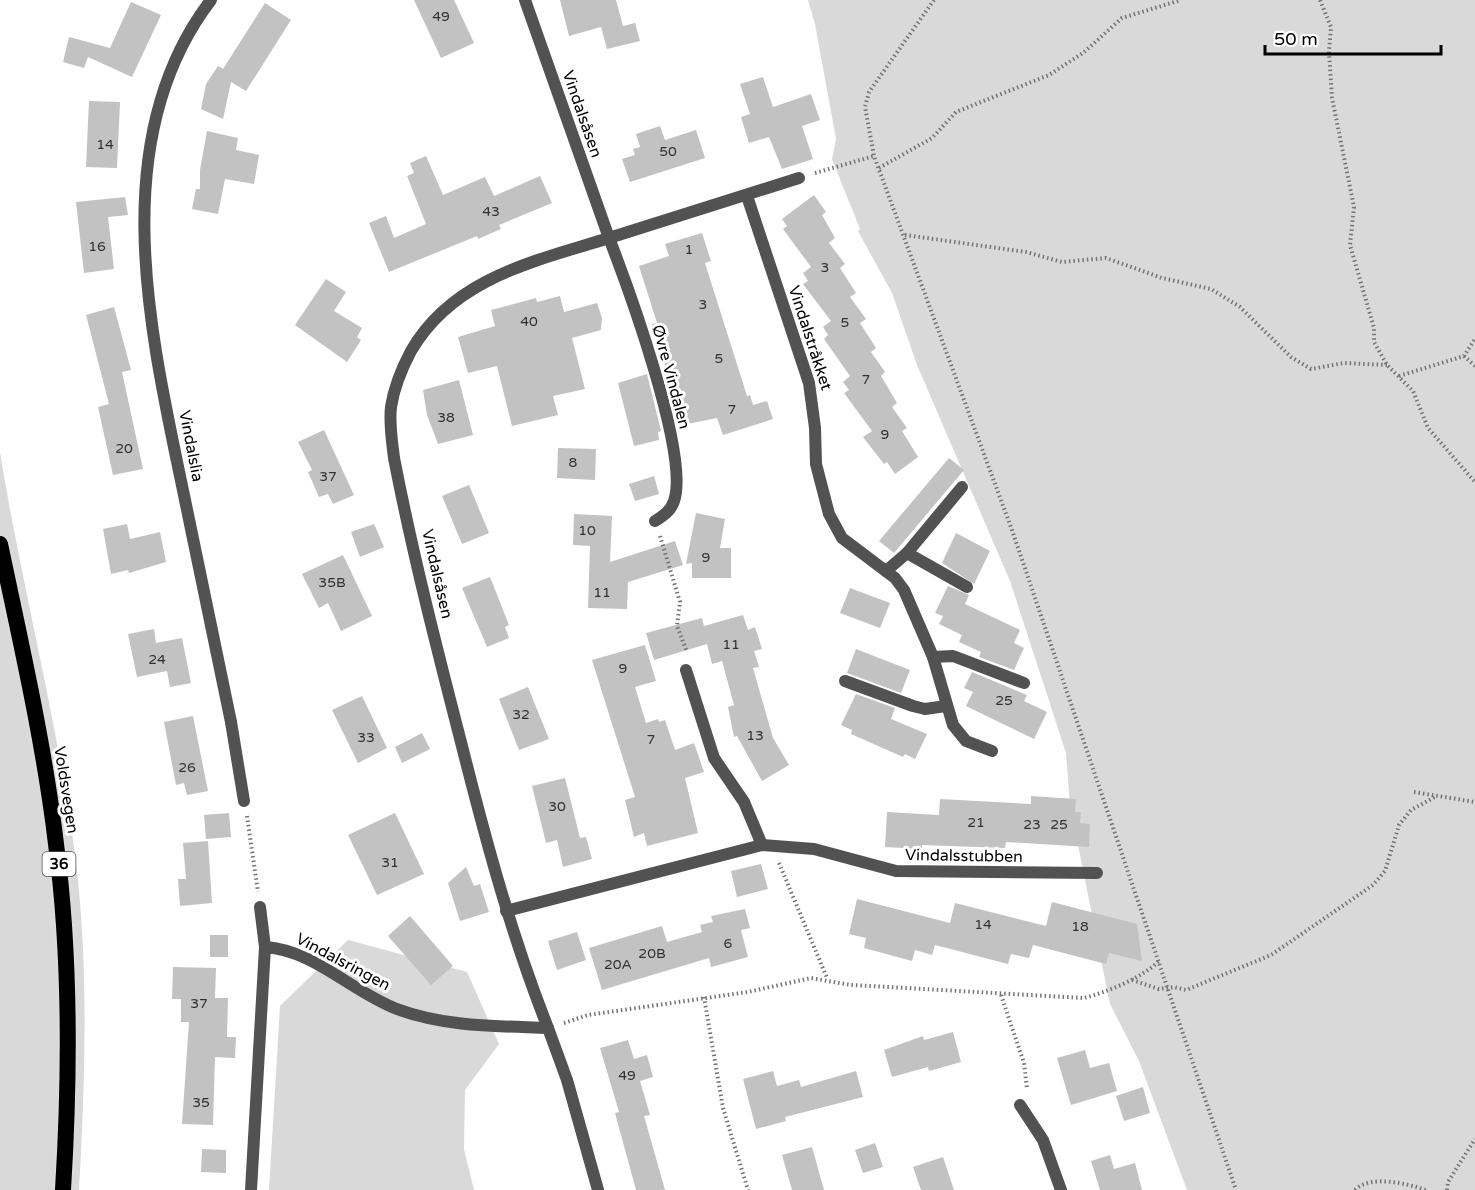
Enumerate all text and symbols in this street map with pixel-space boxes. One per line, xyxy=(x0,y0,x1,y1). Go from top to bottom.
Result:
house number: 49 xyxy=(432,8,450,25)
scale bar xyxy=(1265,18,1440,56)
text: 50 m xyxy=(1274,28,1318,50)
street label: Vindalsåsen xyxy=(558,68,606,160)
house number: 14 xyxy=(96,136,114,153)
house number: 50 xyxy=(659,143,677,160)
house number: 43 xyxy=(482,203,500,220)
house number: 16 xyxy=(88,238,106,255)
house number: 1 xyxy=(685,241,693,258)
house number: 3 xyxy=(821,259,829,276)
street label: Vindalstråkket xyxy=(784,283,836,393)
house number: 3 xyxy=(699,296,707,313)
house number: 40 xyxy=(520,313,538,330)
house number: 5 xyxy=(841,314,849,331)
street label: Øvre Vindalen xyxy=(647,323,695,431)
house number: 5 xyxy=(715,350,723,367)
house number: 7 xyxy=(862,371,870,388)
house number: 7 xyxy=(728,401,736,418)
street label: Vindalslia xyxy=(174,409,208,483)
house number: 38 xyxy=(437,409,455,426)
house number: 9 xyxy=(881,426,889,443)
house number: 20 xyxy=(115,440,133,457)
house number: 8 xyxy=(569,454,578,471)
house number: 37 xyxy=(319,468,337,485)
house number: 10 xyxy=(578,522,596,539)
street label: Vindalsåsen xyxy=(417,527,457,621)
house number: 9 xyxy=(702,549,710,566)
house number: 35B xyxy=(318,574,346,591)
house number: 11 xyxy=(593,584,611,601)
house number: 11 xyxy=(722,636,740,653)
house number: 24 xyxy=(148,651,166,668)
house number: 9 xyxy=(619,660,627,677)
house number: 25 xyxy=(995,692,1013,709)
house number: 32 xyxy=(512,706,530,723)
house number: 13 xyxy=(746,727,764,744)
house number: 33 xyxy=(357,729,375,746)
house number: 7 xyxy=(647,731,655,748)
street label: Voldsvegen xyxy=(49,745,83,835)
house number: 26 xyxy=(178,759,196,776)
house number: 30 xyxy=(548,798,566,815)
house number: 21 xyxy=(967,814,985,831)
house number: 23 xyxy=(1023,816,1041,833)
house number: 25 xyxy=(1050,816,1068,833)
street label: Vindalsstubben xyxy=(905,845,1023,867)
road number: 36 xyxy=(42,852,76,876)
house number: 31 xyxy=(381,854,399,871)
house number: 14 xyxy=(974,916,992,933)
house number: 18 xyxy=(1071,918,1089,935)
street label: Vindalsringen xyxy=(292,929,394,995)
house number: 6 xyxy=(724,935,733,952)
house number: 20B xyxy=(638,945,666,962)
house number: 20A xyxy=(604,956,632,973)
house number: 37 xyxy=(190,995,208,1012)
house number: 49 xyxy=(618,1067,636,1084)
house number: 35 xyxy=(192,1094,210,1111)

